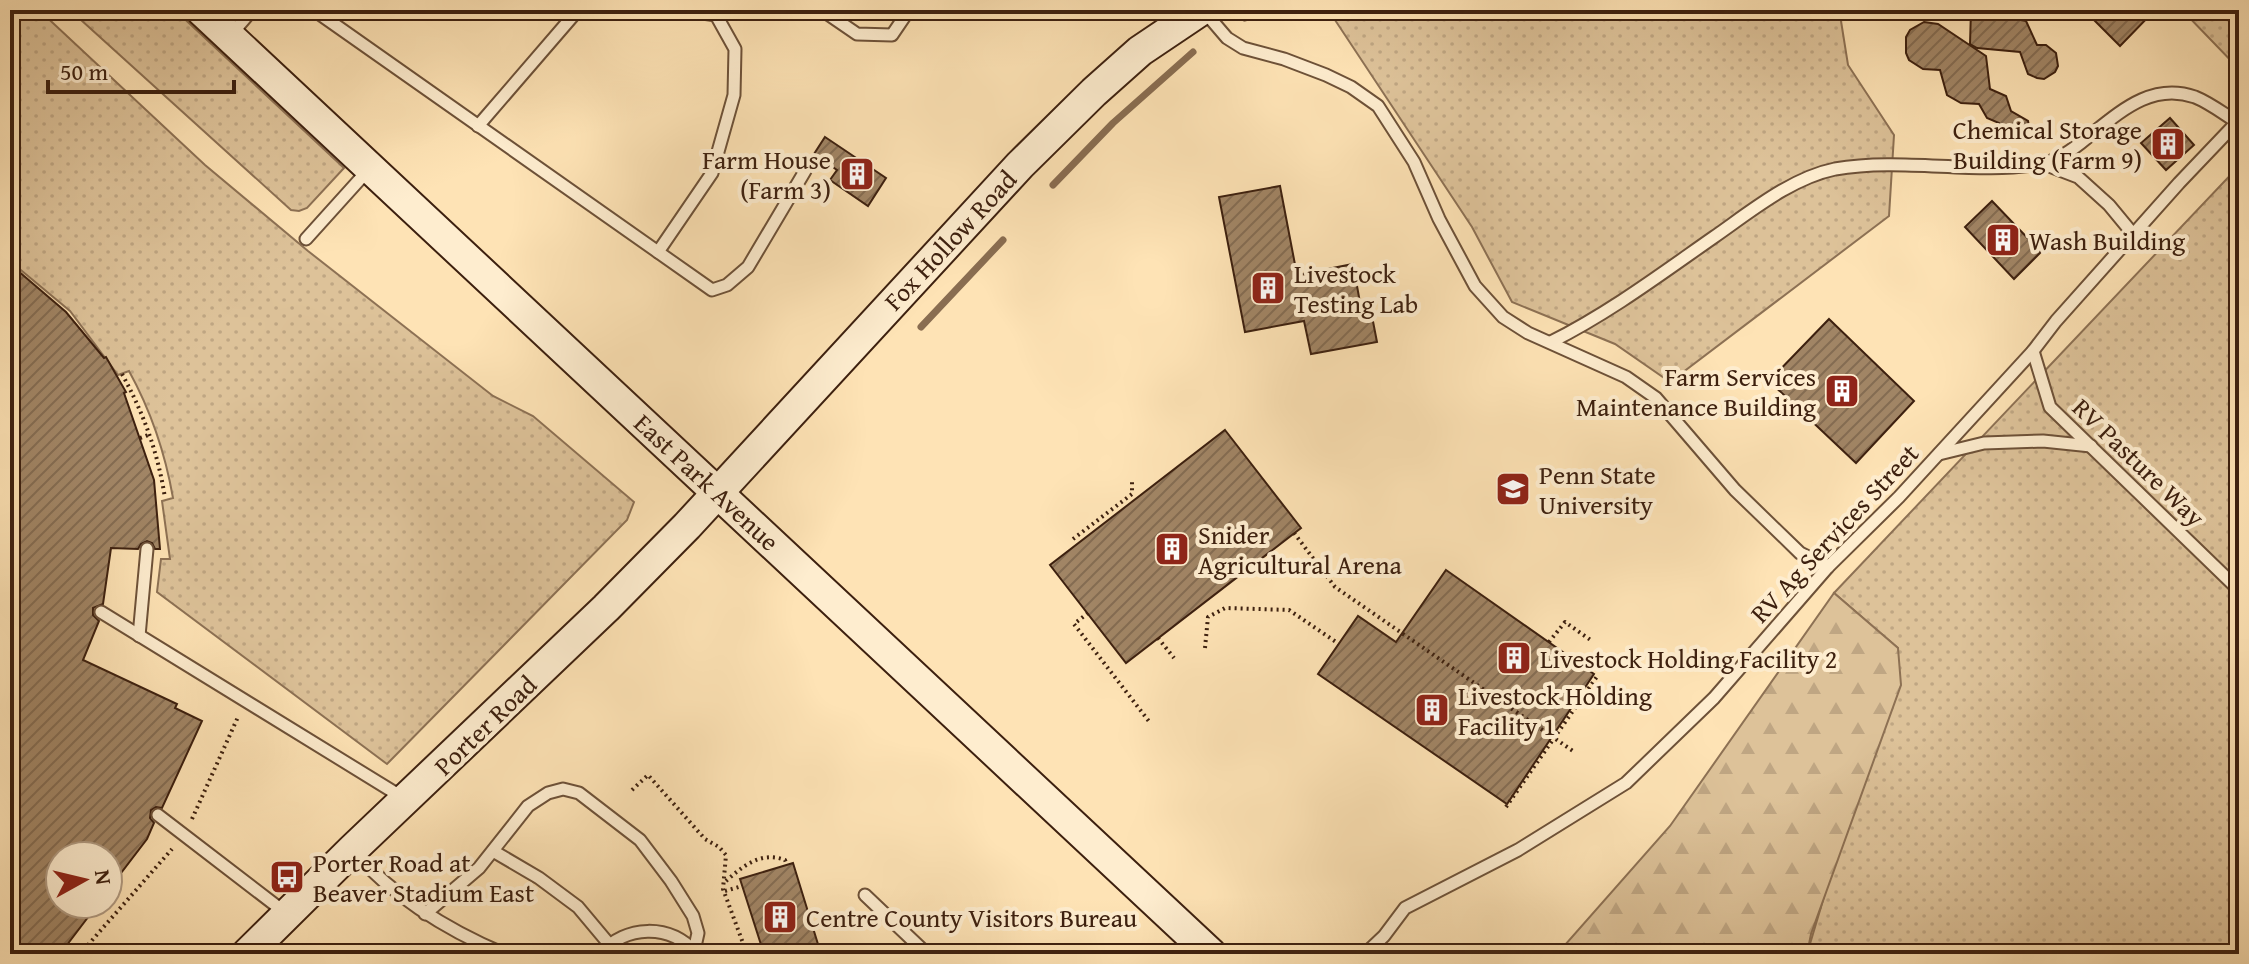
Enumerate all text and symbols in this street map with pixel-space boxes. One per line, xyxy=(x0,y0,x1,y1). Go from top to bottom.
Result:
scale bar xyxy=(48,44,234,94)
text: 50 m xyxy=(60,54,108,89)
place label: Chemical Storage Building (Farm 9) xyxy=(1953,110,2142,179)
building icon: Chemical Storage Building (Farm 9) xyxy=(2149,125,2187,163)
place label: Farm House (Farm 3) xyxy=(702,140,831,209)
building icon: Farm House (Farm 3) xyxy=(838,155,876,193)
street label: Fox Hollow Road xyxy=(874,161,1026,319)
building icon: Wash Building xyxy=(1984,221,2022,259)
place label: Wash Building xyxy=(2029,221,2185,260)
place label: Livestock Testing Lab xyxy=(1294,254,1418,323)
building icon: Livestock Testing Lab xyxy=(1249,269,1287,307)
place label: Farm Services Maintenance Building xyxy=(1576,357,1816,426)
building icon: Farm Services Maintenance Building xyxy=(1823,372,1861,410)
street label: RV Pasture Way xyxy=(2064,389,2214,535)
street label: East Park Avenue xyxy=(626,404,788,560)
street label: RV Ag Services Street xyxy=(1740,435,1928,631)
place label: Penn State University xyxy=(1539,455,1656,524)
school or university icon: Penn State University xyxy=(1494,470,1532,508)
place label: Snider Agricultural Arena xyxy=(1198,515,1403,584)
building icon: Snider Agricultural Arena xyxy=(1153,530,1191,568)
building icon: Livestock Holding Facility 2 xyxy=(1495,639,1533,677)
place label: Livestock Holding Facility 2 xyxy=(1540,639,1837,678)
street label: Porter Road xyxy=(425,666,545,784)
place label: Livestock Holding Facility 1 xyxy=(1458,676,1652,745)
building icon: Livestock Holding Facility 1 xyxy=(1413,691,1451,729)
north arrow xyxy=(44,840,124,920)
place label: Porter Road at Beaver Stadium East xyxy=(313,843,534,912)
bus stop icon: Porter Road at Beaver Stadium East xyxy=(268,858,306,896)
text: N xyxy=(87,868,121,887)
building icon: Centre County Visitors Bureau xyxy=(761,898,799,936)
place label: Centre County Visitors Bureau xyxy=(806,898,1137,937)

